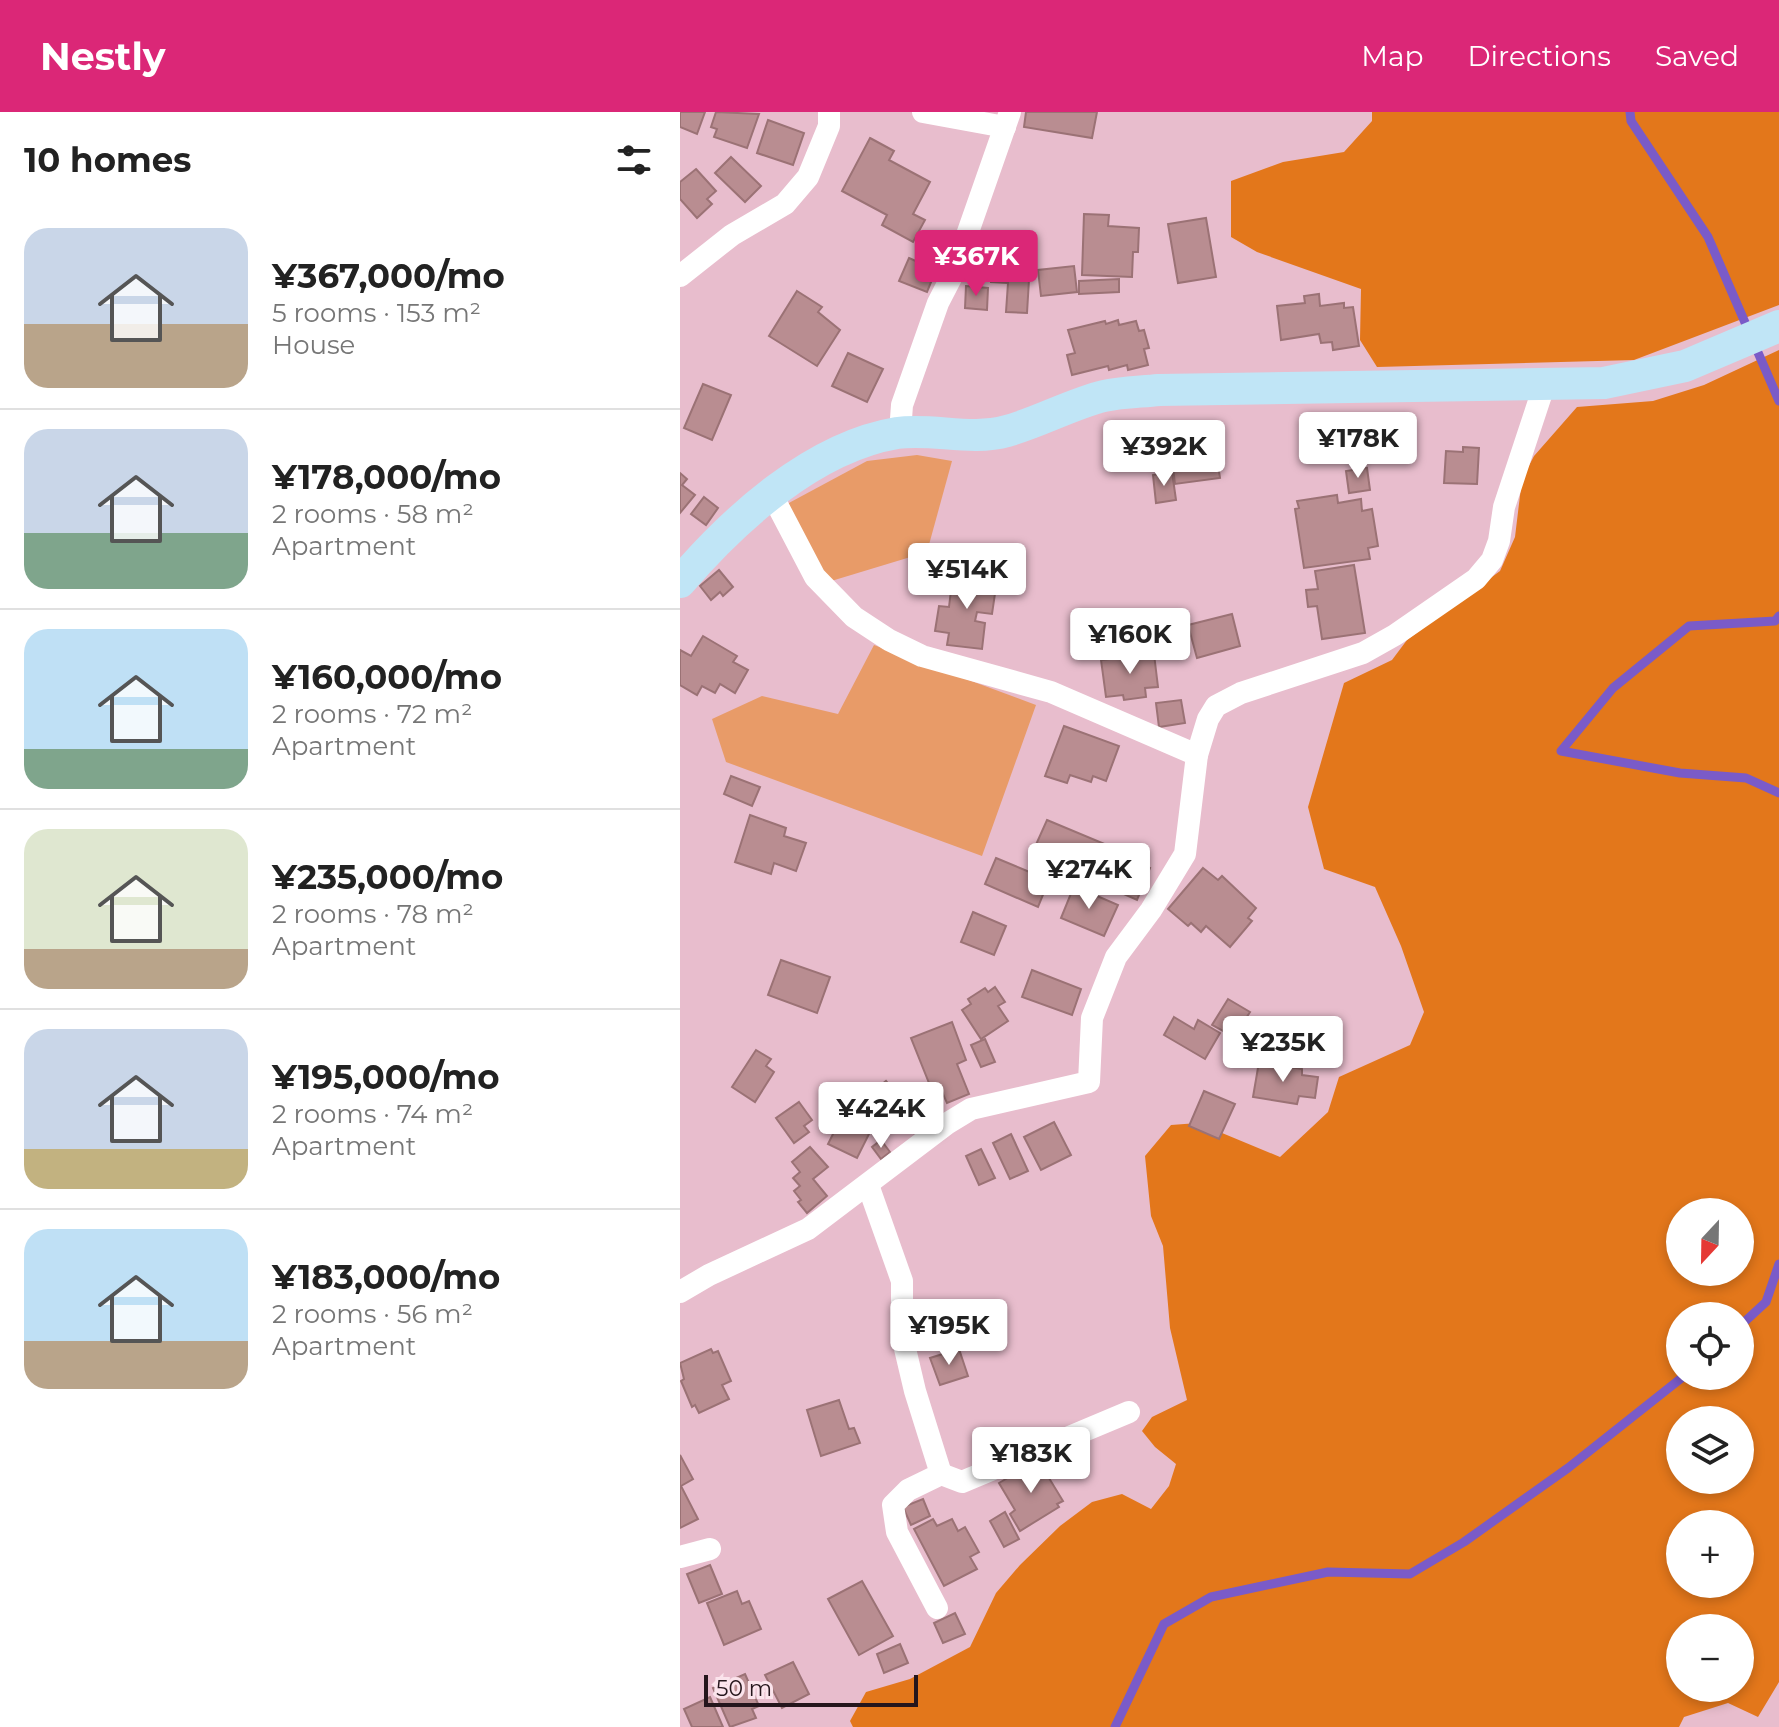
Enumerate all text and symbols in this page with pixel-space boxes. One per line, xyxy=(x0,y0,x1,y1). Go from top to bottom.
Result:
text: Nestly xyxy=(40,33,166,80)
text: Map xyxy=(1361,39,1423,73)
text: Directions xyxy=(1467,39,1611,73)
text: Saved xyxy=(1655,39,1739,73)
icon: filters xyxy=(612,138,656,182)
text: 10 homes xyxy=(24,139,191,181)
pin: ¥367K xyxy=(920,230,1032,298)
text: ¥367K xyxy=(933,240,1019,272)
text: ¥367,000/mo xyxy=(272,255,505,297)
icon: home xyxy=(88,260,184,356)
text: 5 rooms · 153 m² xyxy=(272,297,481,329)
text: House xyxy=(272,329,355,361)
pin: ¥178K xyxy=(1302,412,1414,480)
pin: ¥392K xyxy=(1108,420,1220,488)
text: ¥178K xyxy=(1317,422,1399,454)
text: ¥392K xyxy=(1121,430,1207,462)
text: ¥178,000/mo xyxy=(272,456,501,498)
icon: home xyxy=(88,461,184,557)
text: 2 rooms · 58 m² xyxy=(272,498,474,530)
text: Apartment xyxy=(272,530,416,562)
pin: ¥514K xyxy=(911,543,1023,611)
text: ¥514K xyxy=(926,553,1008,585)
pin: ¥160K xyxy=(1074,608,1186,676)
text: ¥160K xyxy=(1088,618,1172,650)
text: ¥160,000/mo xyxy=(272,656,502,698)
icon: home xyxy=(88,661,184,757)
text: 2 rooms · 72 m² xyxy=(272,698,472,730)
text: Apartment xyxy=(272,730,416,762)
pin: ¥274K xyxy=(1033,843,1145,911)
text: ¥274K xyxy=(1046,853,1132,885)
text: ¥235,000/mo xyxy=(272,856,503,898)
icon: home xyxy=(88,861,184,957)
text: 2 rooms · 78 m² xyxy=(272,898,474,930)
text: Apartment xyxy=(272,930,416,962)
pin: ¥235K xyxy=(1227,1016,1339,1084)
text: ¥235K xyxy=(1241,1026,1325,1058)
text: ¥195,000/mo xyxy=(272,1056,500,1098)
icon: home xyxy=(88,1061,184,1157)
pin: ¥424K xyxy=(825,1082,937,1150)
text: ¥424K xyxy=(836,1092,926,1124)
text: 2 rooms · 74 m² xyxy=(272,1098,473,1130)
text: Apartment xyxy=(272,1130,416,1162)
north arrow xyxy=(1666,1198,1754,1286)
map controls xyxy=(1666,1198,1754,1702)
text: ¥183,000/mo xyxy=(272,1256,500,1298)
icon: home xyxy=(88,1261,184,1357)
text: 2 rooms · 56 m² xyxy=(272,1298,473,1330)
pin: ¥195K xyxy=(893,1299,1005,1367)
button: locate xyxy=(1666,1302,1754,1390)
text: ¥195K xyxy=(908,1309,990,1341)
text: Apartment xyxy=(272,1330,416,1362)
button: layers xyxy=(1666,1406,1754,1494)
pin: ¥183K xyxy=(975,1427,1087,1495)
text: ¥183K xyxy=(990,1437,1072,1469)
button: + xyxy=(1666,1510,1754,1598)
button: − xyxy=(1666,1614,1754,1702)
scale bar xyxy=(704,1671,918,1707)
text: 50 m xyxy=(716,1675,772,1702)

